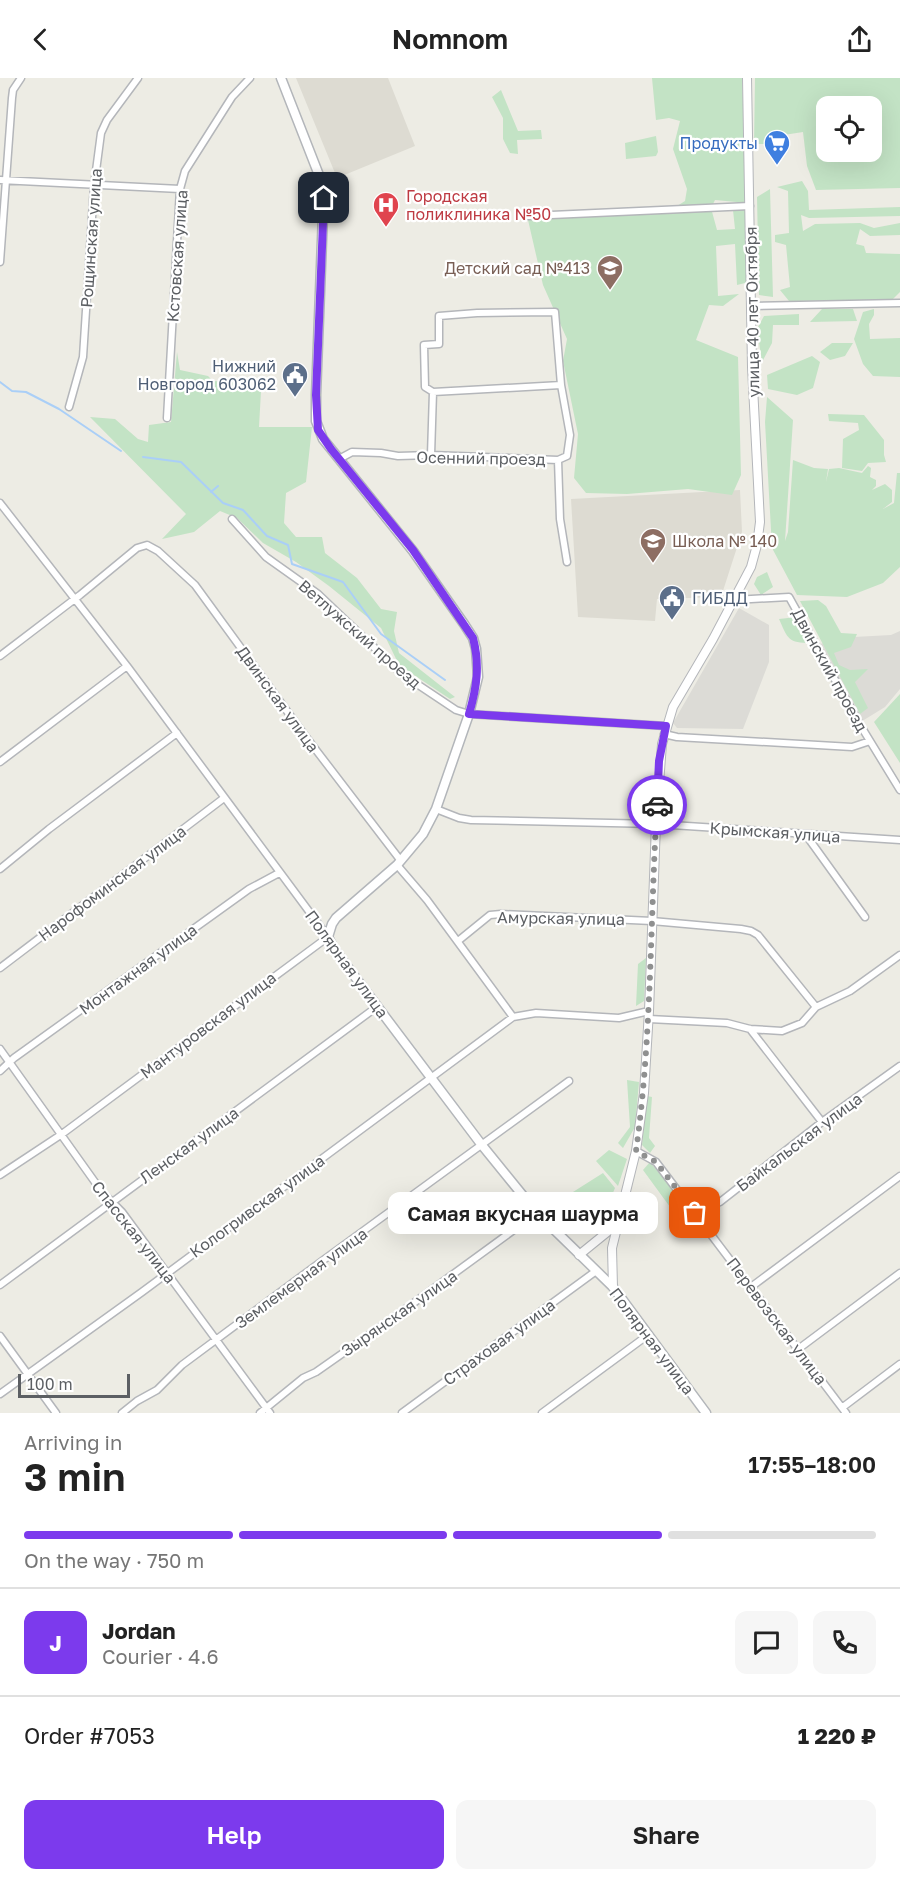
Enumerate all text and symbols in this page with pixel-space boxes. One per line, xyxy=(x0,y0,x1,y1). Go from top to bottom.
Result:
icon: back xyxy=(24,23,57,56)
text: Nomnom xyxy=(392,23,508,55)
icon: share xyxy=(843,23,876,56)
map controls xyxy=(816,96,882,162)
button: locate xyxy=(816,96,882,162)
supermarket icon: Продукты xyxy=(762,128,792,166)
place label: Продукты xyxy=(680,133,758,153)
street label: Рощинская улица xyxy=(76,168,106,308)
pin xyxy=(298,172,349,223)
icon: home xyxy=(307,181,340,214)
place label: Городская поликлиника №50 xyxy=(406,186,551,224)
street label: Кстовская улица xyxy=(162,189,192,323)
hospital icon: Городская поликлиника №50 xyxy=(371,190,401,228)
street label: улица 40 лет Октября xyxy=(741,226,763,398)
school or university icon: Детский сад №413 xyxy=(595,253,625,291)
place label: Детский сад №413 xyxy=(444,258,590,278)
place label: Нижний Новгород 603062 xyxy=(138,356,276,394)
public building icon: Нижний Новгород 603062 xyxy=(280,360,310,398)
street label: Осенний проезд xyxy=(416,447,546,469)
school or university icon: Школа № 140 xyxy=(638,526,668,564)
place label: Школа № 140 xyxy=(672,531,777,551)
street label: Ветлужский проезд xyxy=(295,575,426,693)
public building icon: ГИБДД xyxy=(657,583,687,621)
place label: ГИБДД xyxy=(692,588,748,608)
street label: Двинский проезд xyxy=(788,605,872,736)
street label: Двинская улица xyxy=(233,642,323,756)
courier xyxy=(627,775,687,835)
icon: car xyxy=(641,789,674,822)
street label: Крымская улица xyxy=(709,817,841,847)
street label: Нарофоминская улица xyxy=(34,821,190,945)
street label: Полярная улица xyxy=(301,906,393,1022)
street label: Амурская улица xyxy=(497,907,625,929)
street label: Монтажная улица xyxy=(75,919,201,1019)
street label: Мантуровская улица xyxy=(136,967,280,1083)
street label: Байкальская улица xyxy=(732,1088,866,1196)
street label: Ленская улица xyxy=(136,1102,242,1188)
street label: Кологривская улица xyxy=(186,1150,328,1262)
street label: Спасская улица xyxy=(88,1177,180,1287)
pin xyxy=(669,1187,720,1238)
callout: Самая вкусная шаурма xyxy=(389,1192,659,1234)
icon: bag xyxy=(678,1196,711,1229)
text: Самая вкусная шаурма xyxy=(407,1201,639,1225)
street label: Землемерная улица xyxy=(231,1223,371,1333)
street label: Перевозская улица xyxy=(723,1253,831,1389)
street label: Зырянская улица xyxy=(337,1265,461,1361)
street label: Полярная улица xyxy=(605,1284,699,1398)
street label: Страховая улица xyxy=(439,1295,559,1389)
scale bar xyxy=(18,1371,130,1398)
text: 100 m xyxy=(27,1374,73,1394)
text: Arriving in xyxy=(24,1430,122,1454)
text: 17:55–18:00 xyxy=(748,1451,876,1478)
text: 3 min xyxy=(24,1453,126,1500)
text: On the way · 750 m xyxy=(24,1548,204,1572)
button: chat xyxy=(735,1611,798,1674)
button: phone xyxy=(813,1611,876,1674)
text: Jordan xyxy=(102,1617,176,1644)
text: J xyxy=(49,1629,62,1656)
text: Courier · 4.6 xyxy=(102,1644,219,1668)
text: Order #7053 xyxy=(24,1722,155,1749)
text: 1 220 ₽ xyxy=(798,1722,876,1749)
button: Help xyxy=(24,1800,444,1869)
button: Share xyxy=(456,1800,876,1869)

